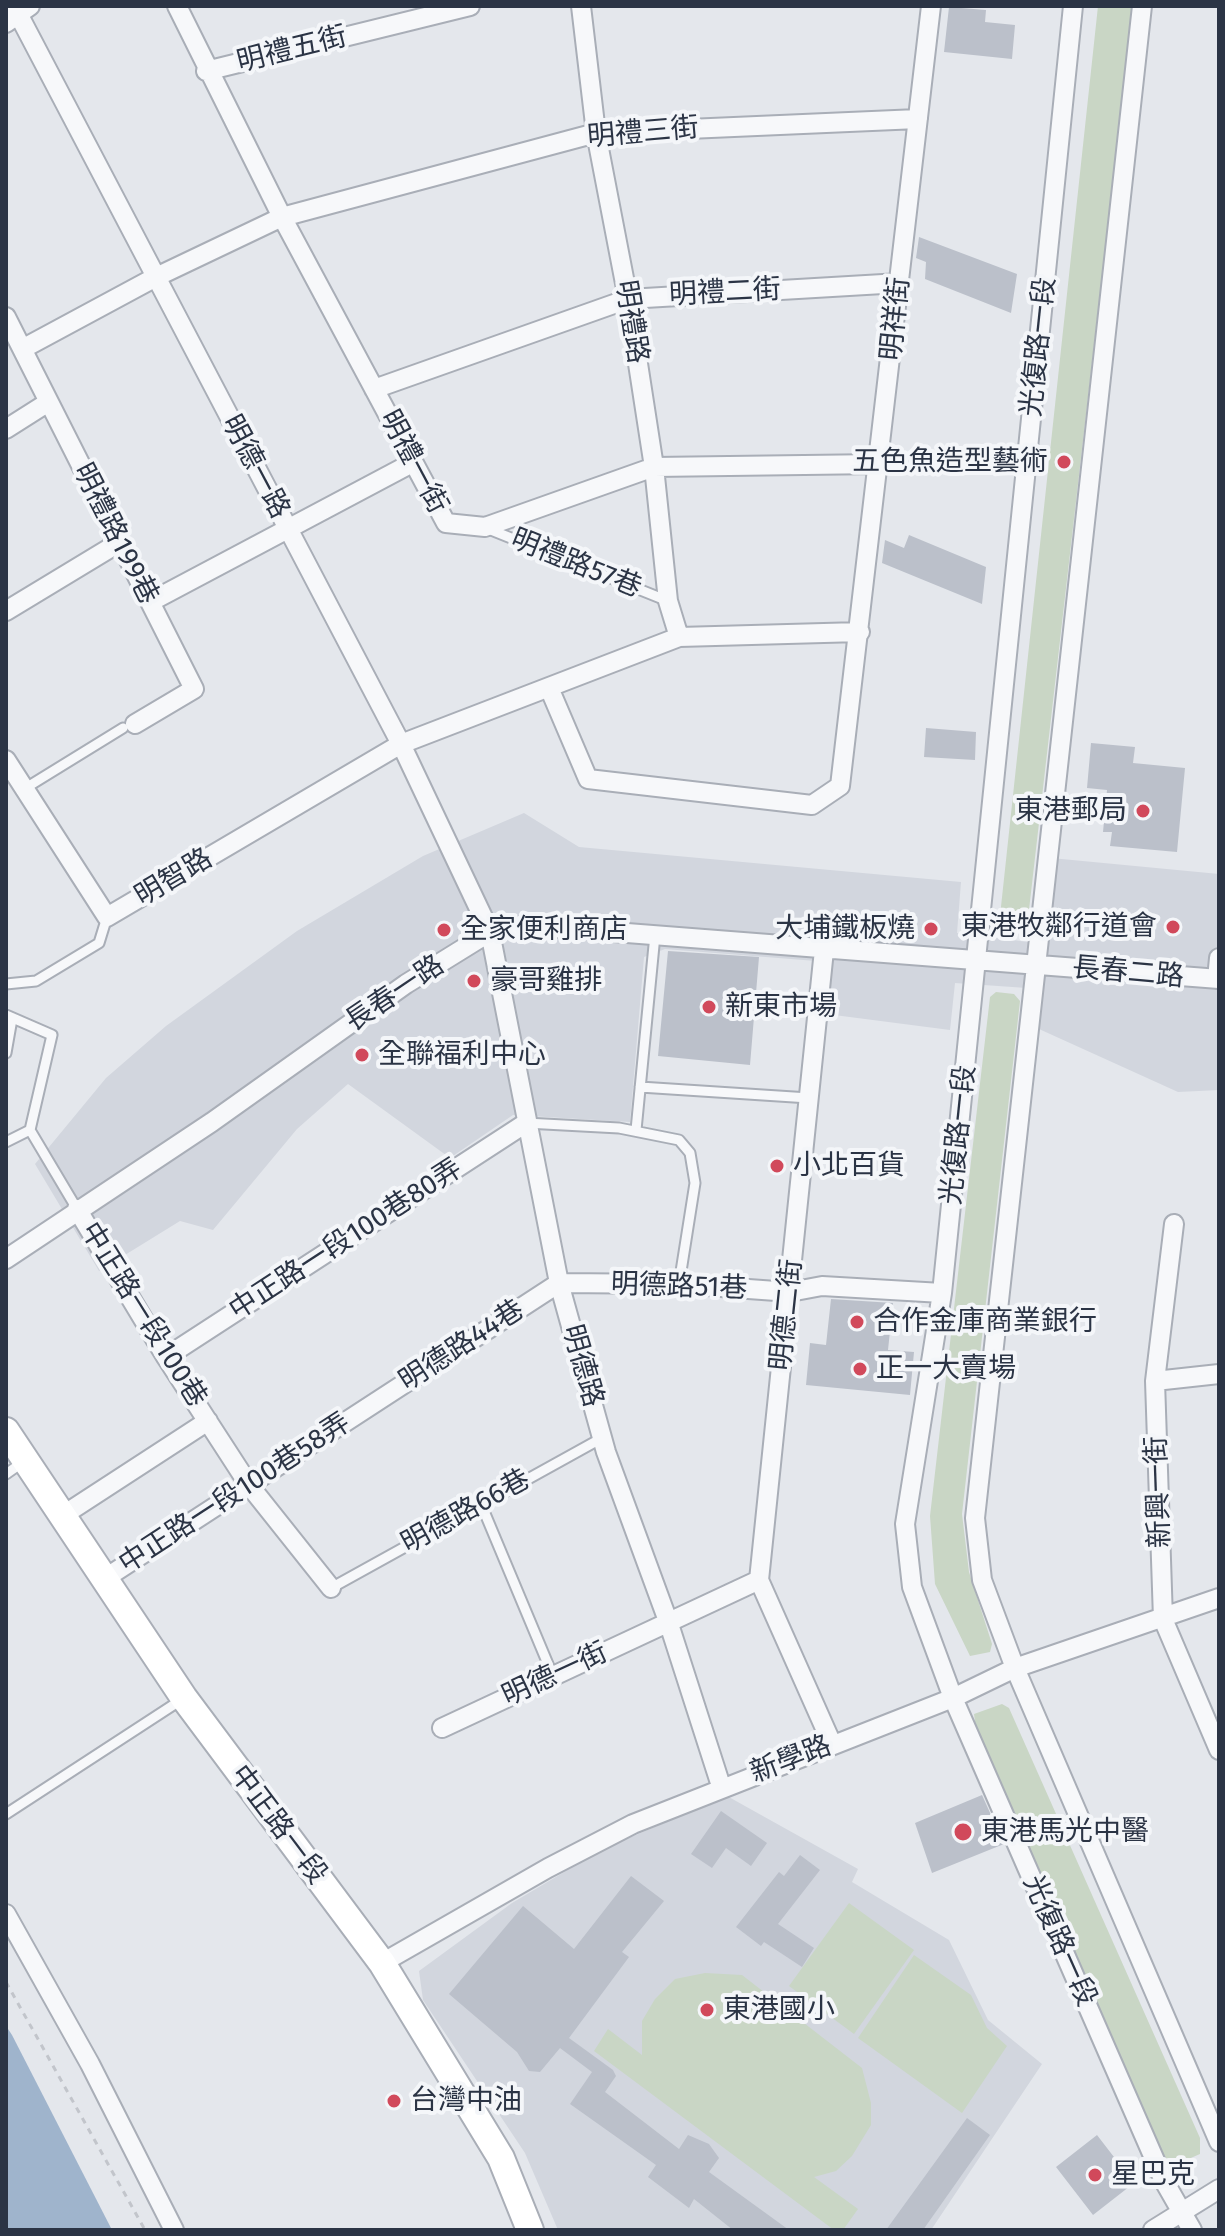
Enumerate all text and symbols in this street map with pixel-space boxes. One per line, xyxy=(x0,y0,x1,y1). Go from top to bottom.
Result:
street label: 明禮五街 xyxy=(234,20,350,80)
street label: 明禮三街 xyxy=(586,111,700,155)
street label: 明禮二街 xyxy=(668,273,782,313)
street label: 明祥街 xyxy=(875,275,917,363)
street label: 光復路一段 xyxy=(1015,276,1063,418)
street label: 明禮路 xyxy=(608,278,654,366)
street label: 明禮一街 xyxy=(372,405,454,519)
street label: 明德一路 xyxy=(214,410,296,524)
place label: 五色魚造型藝術 xyxy=(852,445,1048,479)
marker: 五色魚造型藝術 xyxy=(1055,453,1073,471)
street label: 明禮路199巷 xyxy=(65,458,165,610)
street label: 明禮路57巷 xyxy=(506,523,646,605)
place label: 東港郵局 xyxy=(1015,794,1127,828)
marker: 東港郵局 xyxy=(1134,802,1152,820)
street label: 明智路 xyxy=(129,842,219,914)
place label: 東港牧鄰行道會 xyxy=(961,910,1157,944)
place label: 大埔鐵板燒 xyxy=(775,912,915,946)
place label: 全家便利商店 xyxy=(460,913,628,947)
marker: 東港牧鄰行道會 xyxy=(1164,918,1182,936)
marker: 大埔鐵板燒 xyxy=(922,920,940,938)
marker: 全家便利商店 xyxy=(435,921,453,939)
street label: 長春一路 xyxy=(339,949,451,1039)
street label: 長春二路 xyxy=(1071,951,1185,995)
place label: 豪哥雞排 xyxy=(490,964,602,998)
marker: 豪哥雞排 xyxy=(465,972,483,990)
place label: 新東市場 xyxy=(725,990,837,1024)
marker: 新東市場 xyxy=(700,998,718,1016)
place label: 全聯福利中心 xyxy=(378,1038,546,1072)
marker: 全聯福利中心 xyxy=(353,1046,371,1064)
street label: 光復路一段 xyxy=(935,1064,983,1206)
place label: 小北百貨 xyxy=(793,1149,905,1183)
street label: 中正路一段100巷80弄 xyxy=(223,1152,469,1328)
marker: 小北百貨 xyxy=(768,1157,786,1175)
street label: 中正路一段100巷 xyxy=(73,1216,213,1414)
street label: 明德二街 xyxy=(764,1258,810,1372)
street label: 明德路51巷 xyxy=(610,1268,748,1306)
street label: 明德路44巷 xyxy=(393,1293,531,1399)
place label: 合作金庫商業銀行 xyxy=(873,1305,1097,1339)
marker: 合作金庫商業銀行 xyxy=(848,1313,866,1331)
street label: 明德路 xyxy=(554,1321,610,1411)
place label: 正一大賣場 xyxy=(876,1352,1016,1386)
marker: 正一大賣場 xyxy=(851,1360,869,1378)
street label: 中正路一段100巷58弄 xyxy=(113,1407,357,1581)
street label: 新興一街 xyxy=(1140,1435,1178,1549)
street label: 明德路66巷 xyxy=(396,1463,536,1561)
street label: 明德一街 xyxy=(497,1636,613,1714)
street label: 新學路 xyxy=(746,1729,836,1791)
street label: 中正路一段 xyxy=(222,1759,334,1891)
place label: 東港馬光中醫 xyxy=(981,1815,1149,1849)
marker: 東港馬光中醫 xyxy=(952,1821,974,1843)
street label: 光復路一段 xyxy=(1015,1870,1103,2012)
place label: 東港國小 xyxy=(723,1993,835,2027)
marker: 東港國小 xyxy=(698,2001,716,2019)
place label: 台灣中油 xyxy=(410,2084,522,2118)
marker: 台灣中油 xyxy=(385,2092,403,2110)
place label: 星巴克 xyxy=(1111,2158,1195,2192)
marker: 星巴克 xyxy=(1086,2166,1104,2184)

